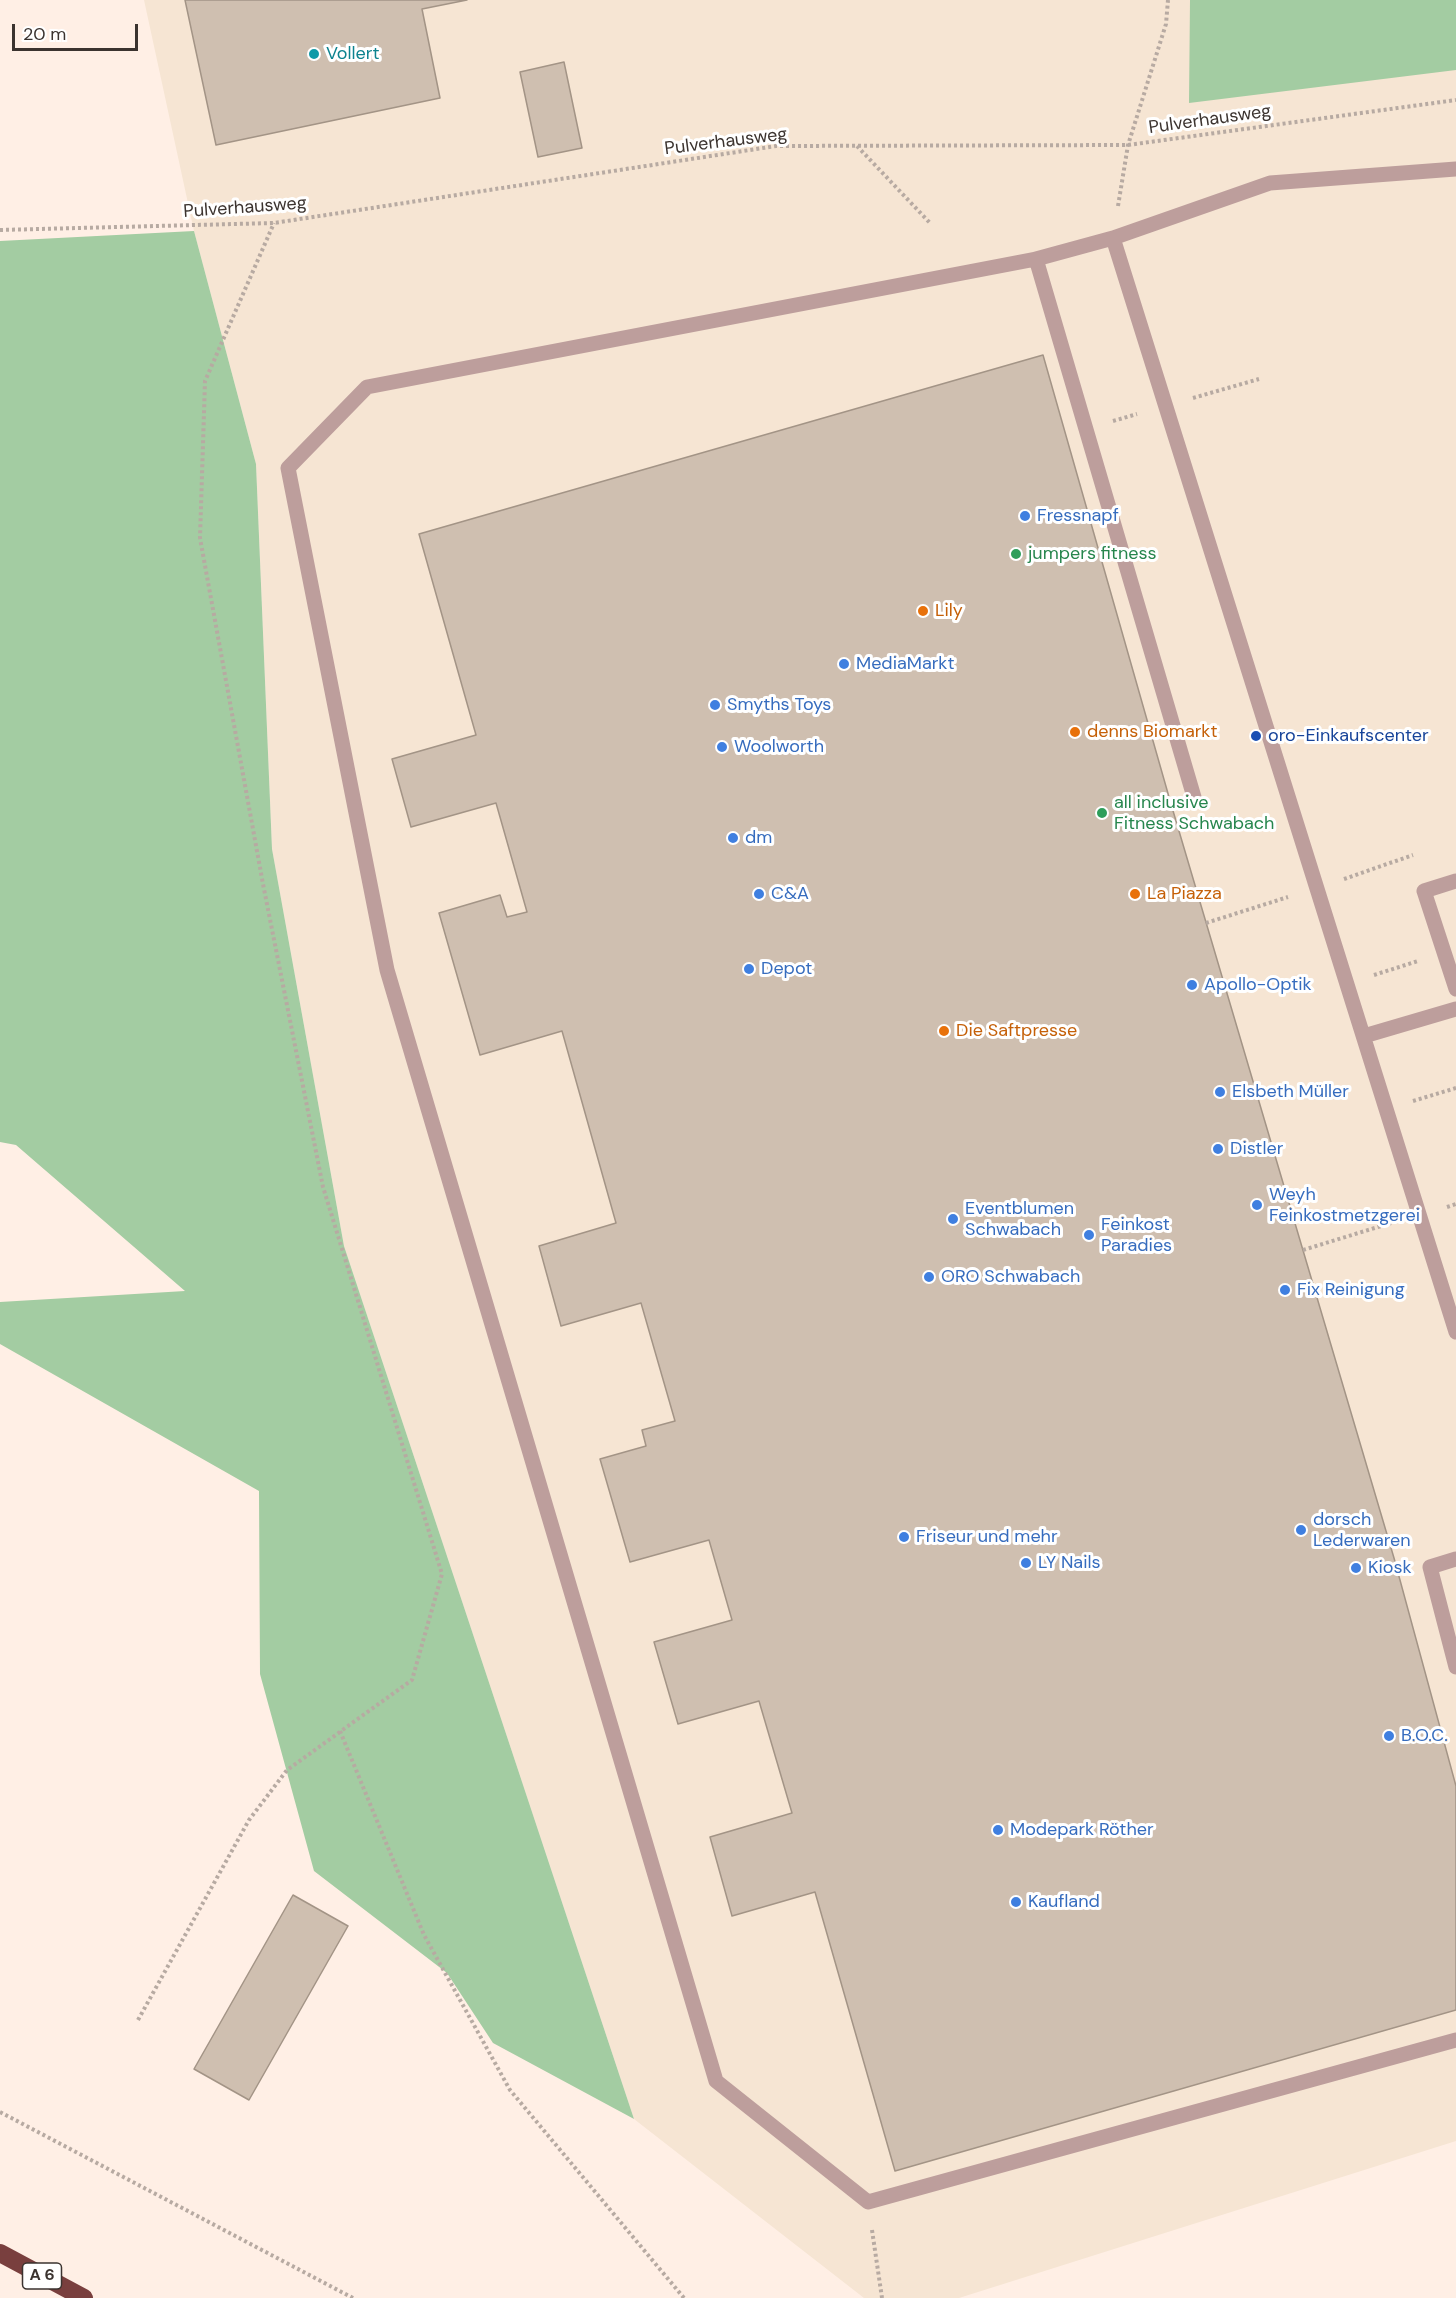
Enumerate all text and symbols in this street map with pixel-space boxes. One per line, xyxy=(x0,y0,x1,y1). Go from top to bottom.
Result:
scale bar xyxy=(15,12,141,50)
text: 20 m xyxy=(23,22,66,46)
place label: Vollert xyxy=(326,43,380,65)
marker: Vollert xyxy=(307,47,321,61)
street label: Pulverhausweg xyxy=(1147,101,1273,139)
street label: Pulverhausweg xyxy=(663,124,789,160)
street label: Pulverhausweg xyxy=(183,193,307,223)
place label: Fressnapf xyxy=(1037,505,1119,527)
marker: Fressnapf xyxy=(1018,509,1032,523)
place label: jumpers fitness xyxy=(1028,543,1157,565)
marker: jumpers fitness xyxy=(1009,547,1023,561)
place label: Lily xyxy=(935,600,963,622)
marker: Lily xyxy=(916,604,930,618)
place label: MediaMarkt xyxy=(856,653,954,675)
marker: MediaMarkt xyxy=(837,657,851,671)
place label: Smyths Toys xyxy=(727,694,831,716)
marker: Smyths Toys xyxy=(708,698,722,712)
place label: denns Biomarkt xyxy=(1087,721,1217,743)
marker: denns Biomarkt xyxy=(1068,725,1082,739)
place label: oro-Einkaufscenter xyxy=(1268,725,1429,747)
marker: oro-Einkaufscenter xyxy=(1249,729,1263,743)
place label: Woolworth xyxy=(734,736,824,758)
marker: Woolworth xyxy=(715,740,729,754)
place label: all inclusive Fitness Schwabach xyxy=(1114,792,1274,834)
marker: all inclusive Fitness Schwabach xyxy=(1095,806,1109,820)
place label: dm xyxy=(745,827,772,849)
marker: dm xyxy=(726,831,740,845)
place label: C&A xyxy=(771,883,809,905)
place label: La Piazza xyxy=(1147,883,1222,905)
marker: C&A xyxy=(752,887,766,901)
marker: La Piazza xyxy=(1128,887,1142,901)
place label: Depot xyxy=(761,958,812,980)
marker: Depot xyxy=(742,962,756,976)
place label: Apollo-Optik xyxy=(1204,974,1312,996)
marker: Apollo-Optik xyxy=(1185,978,1199,992)
place label: Die Saftpresse xyxy=(956,1020,1077,1042)
marker: Die Saftpresse xyxy=(937,1024,951,1038)
place label: Elsbeth Müller xyxy=(1232,1081,1349,1103)
marker: Elsbeth Müller xyxy=(1213,1085,1227,1099)
place label: Distler xyxy=(1230,1138,1283,1160)
marker: Distler xyxy=(1211,1142,1225,1156)
place label: Weyh Feinkostmetzgerei xyxy=(1269,1184,1420,1226)
place label: Eventblumen Schwabach xyxy=(965,1198,1074,1240)
marker: Weyh Feinkostmetzgerei xyxy=(1250,1198,1264,1212)
marker: Eventblumen Schwabach xyxy=(946,1212,960,1226)
place label: Feinkost Paradies xyxy=(1101,1214,1172,1256)
marker: Feinkost Paradies xyxy=(1082,1228,1096,1242)
place label: ORO Schwabach xyxy=(941,1266,1080,1288)
marker: ORO Schwabach xyxy=(922,1270,936,1284)
place label: Fix Reinigung xyxy=(1297,1279,1405,1301)
marker: Fix Reinigung xyxy=(1278,1283,1292,1297)
place label: dorsch Lederwaren xyxy=(1313,1509,1411,1552)
marker: dorsch Lederwaren xyxy=(1294,1523,1308,1537)
place label: Friseur und mehr xyxy=(916,1526,1058,1548)
marker: Friseur und mehr xyxy=(897,1530,911,1544)
place label: LY Nails xyxy=(1038,1552,1101,1574)
marker: LY Nails xyxy=(1019,1556,1033,1570)
place label: Kiosk xyxy=(1368,1557,1412,1579)
marker: Kiosk xyxy=(1349,1561,1363,1575)
place label: B.O.C. xyxy=(1401,1725,1448,1747)
marker: B.O.C. xyxy=(1382,1729,1396,1743)
place label: Modepark Röther xyxy=(1010,1819,1154,1841)
marker: Modepark Röther xyxy=(991,1823,1005,1837)
place label: Kaufland xyxy=(1028,1891,1100,1913)
marker: Kaufland xyxy=(1009,1895,1023,1909)
road number: A 6 xyxy=(22,2263,62,2289)

